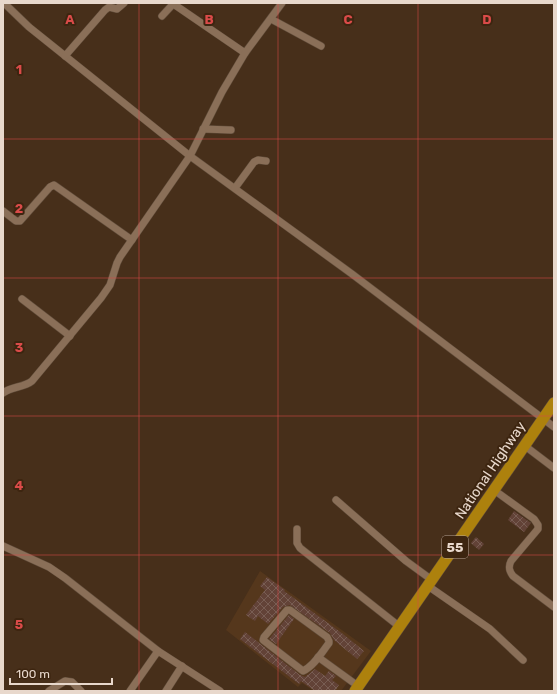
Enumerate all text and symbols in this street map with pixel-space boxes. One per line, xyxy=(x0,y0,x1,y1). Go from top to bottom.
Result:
text: A xyxy=(65,12,75,27)
text: B xyxy=(204,12,214,27)
text: C xyxy=(343,12,353,27)
text: D xyxy=(482,12,492,27)
text: 1 xyxy=(16,62,22,77)
text: 2 xyxy=(15,201,23,216)
text: 3 xyxy=(15,340,24,355)
street label: National Highway xyxy=(452,418,529,522)
text: 4 xyxy=(15,478,24,493)
road number: 55 xyxy=(442,536,468,558)
text: 5 xyxy=(15,617,23,632)
scale bar xyxy=(10,660,112,686)
text: 100 m xyxy=(16,667,50,681)

